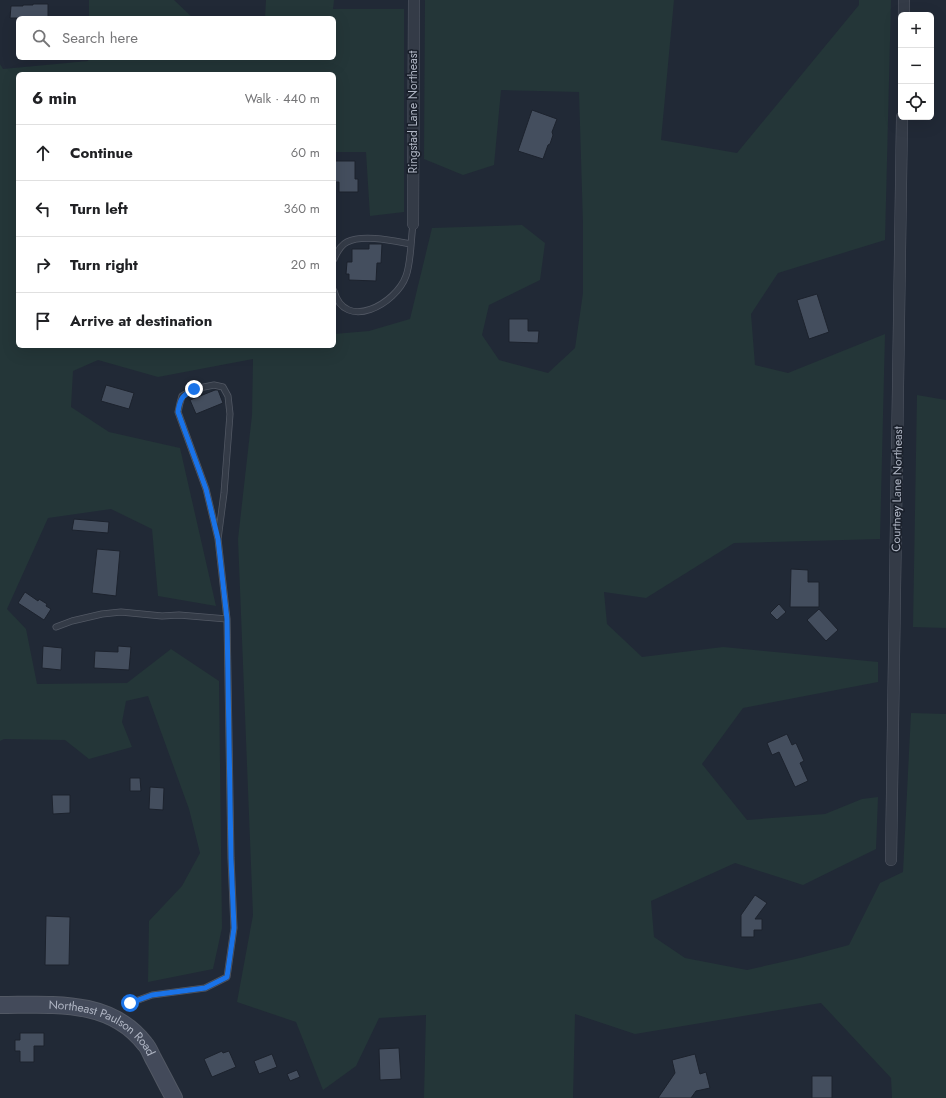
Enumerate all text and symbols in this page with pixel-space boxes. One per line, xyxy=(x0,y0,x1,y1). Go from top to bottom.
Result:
map controls xyxy=(898,12,934,120)
button: + xyxy=(898,12,934,48)
search box xyxy=(16,16,336,60)
icon: search xyxy=(30,27,52,49)
text: Search here xyxy=(62,27,138,49)
button: − xyxy=(898,48,934,84)
street label: Ringstad Lane Northeast xyxy=(404,50,422,173)
button: locate xyxy=(898,84,934,120)
text: 6 min xyxy=(32,86,77,110)
text: Walk · 440 m xyxy=(245,89,320,108)
icon: ahead xyxy=(32,142,54,164)
text: Continue xyxy=(70,142,133,164)
text: 60 m xyxy=(291,143,320,162)
icon: left xyxy=(32,198,54,220)
text: Turn left xyxy=(70,198,128,220)
text: 360 m xyxy=(284,199,320,218)
icon: right xyxy=(32,254,54,276)
text: Turn right xyxy=(70,254,138,276)
text: 20 m xyxy=(291,255,320,274)
icon: arrive xyxy=(32,310,54,332)
text: Arrive at destination xyxy=(70,310,212,332)
route end xyxy=(185,380,203,398)
street label: Courtney Lane Northeast xyxy=(887,426,907,552)
route start xyxy=(121,994,139,1012)
street label: Northeast Paulson Road xyxy=(48,996,160,1059)

